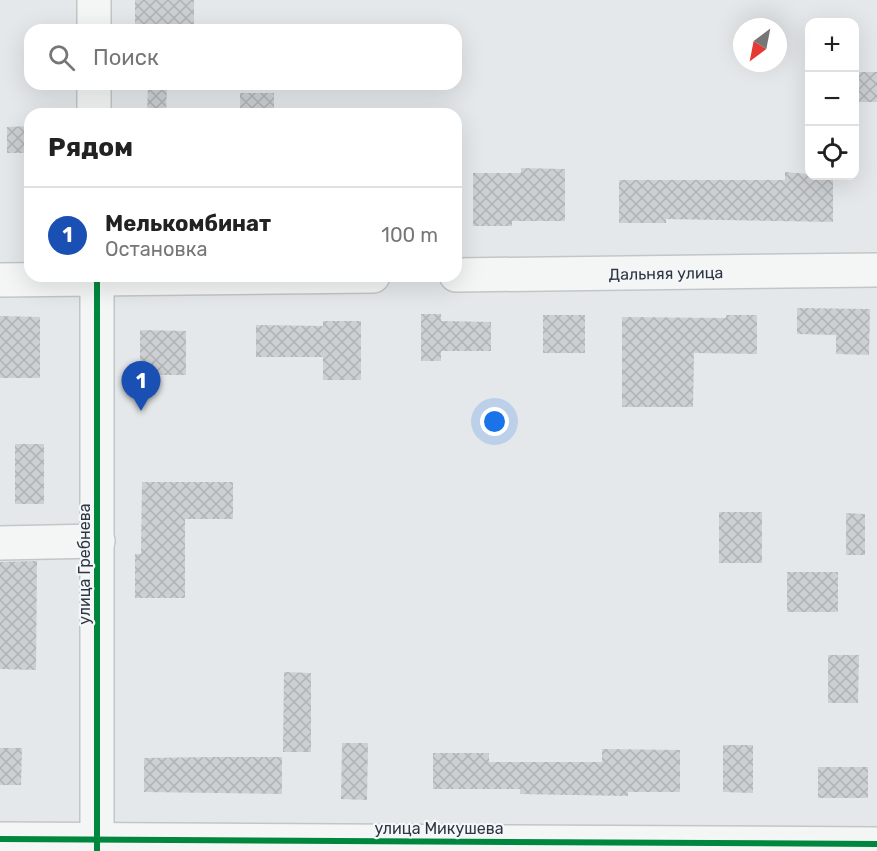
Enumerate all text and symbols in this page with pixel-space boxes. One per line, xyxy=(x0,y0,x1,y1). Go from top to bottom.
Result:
north arrow xyxy=(733,18,787,72)
map controls xyxy=(805,18,859,180)
button: + xyxy=(805,18,859,72)
search box xyxy=(24,24,462,90)
icon: search xyxy=(45,41,78,74)
text: Поиск xyxy=(93,44,159,71)
button: − xyxy=(805,72,859,126)
button: locate xyxy=(805,126,859,180)
text: Рядом xyxy=(48,132,133,163)
text: Мелькомбинат xyxy=(105,210,271,237)
text: 1 xyxy=(63,223,72,247)
text: 100 m xyxy=(381,223,438,247)
text: Остановка xyxy=(105,237,208,261)
street label: Дальняя улица xyxy=(609,263,723,284)
pin: 1 xyxy=(122,362,160,411)
your location xyxy=(480,407,509,436)
street label: улица Гребнева xyxy=(75,503,94,625)
street label: улица Микушева xyxy=(374,819,504,838)

